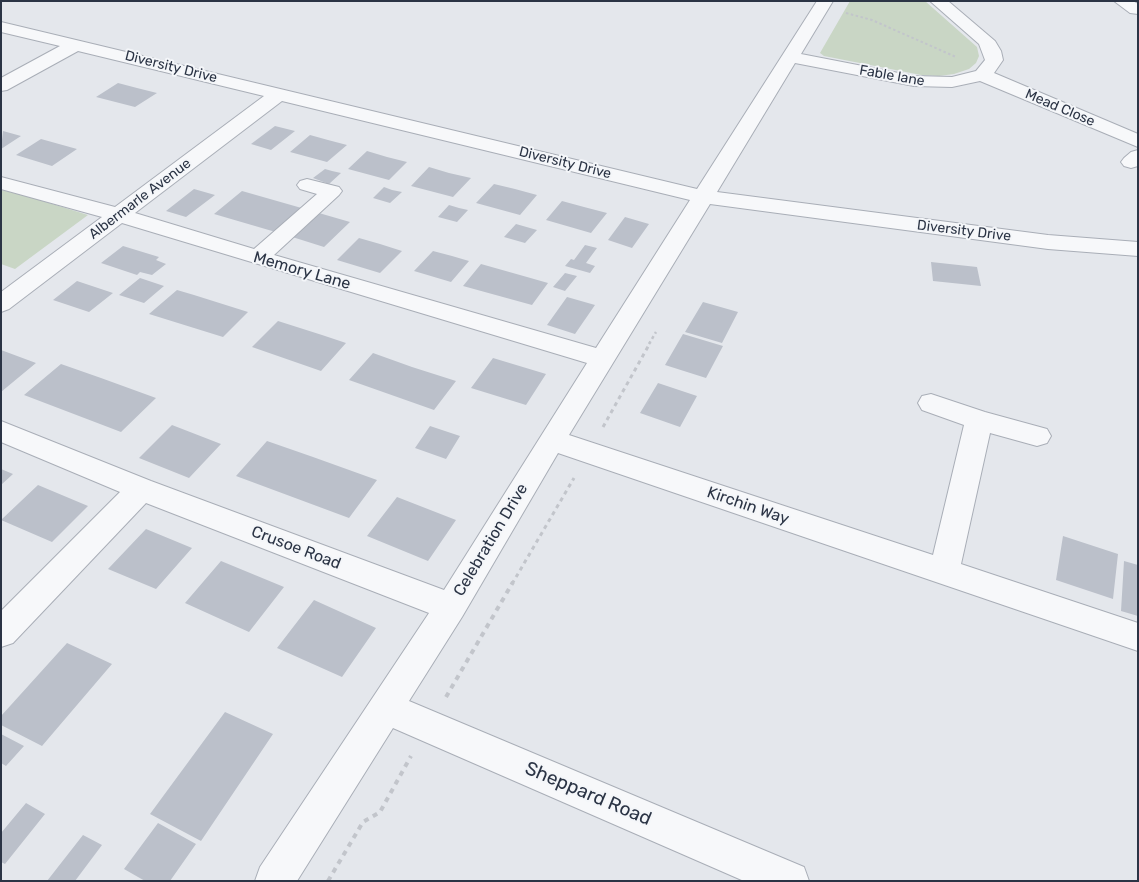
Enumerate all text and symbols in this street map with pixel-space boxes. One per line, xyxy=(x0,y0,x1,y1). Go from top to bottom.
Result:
street label: Diversity Drive xyxy=(123,47,219,87)
street label: Fable lane xyxy=(858,62,926,90)
street label: Mead Close xyxy=(1023,86,1097,130)
street label: Diversity Drive xyxy=(517,143,613,183)
street label: Albermarle Avenue xyxy=(86,155,194,243)
street label: Diversity Drive xyxy=(916,217,1012,245)
street label: Memory Lane xyxy=(251,248,353,294)
street label: Celebration Drive xyxy=(450,480,532,600)
street label: Kirchin Way xyxy=(704,483,792,529)
street label: Crusoe Road xyxy=(248,522,344,574)
street label: Sheppard Road xyxy=(521,757,655,831)

